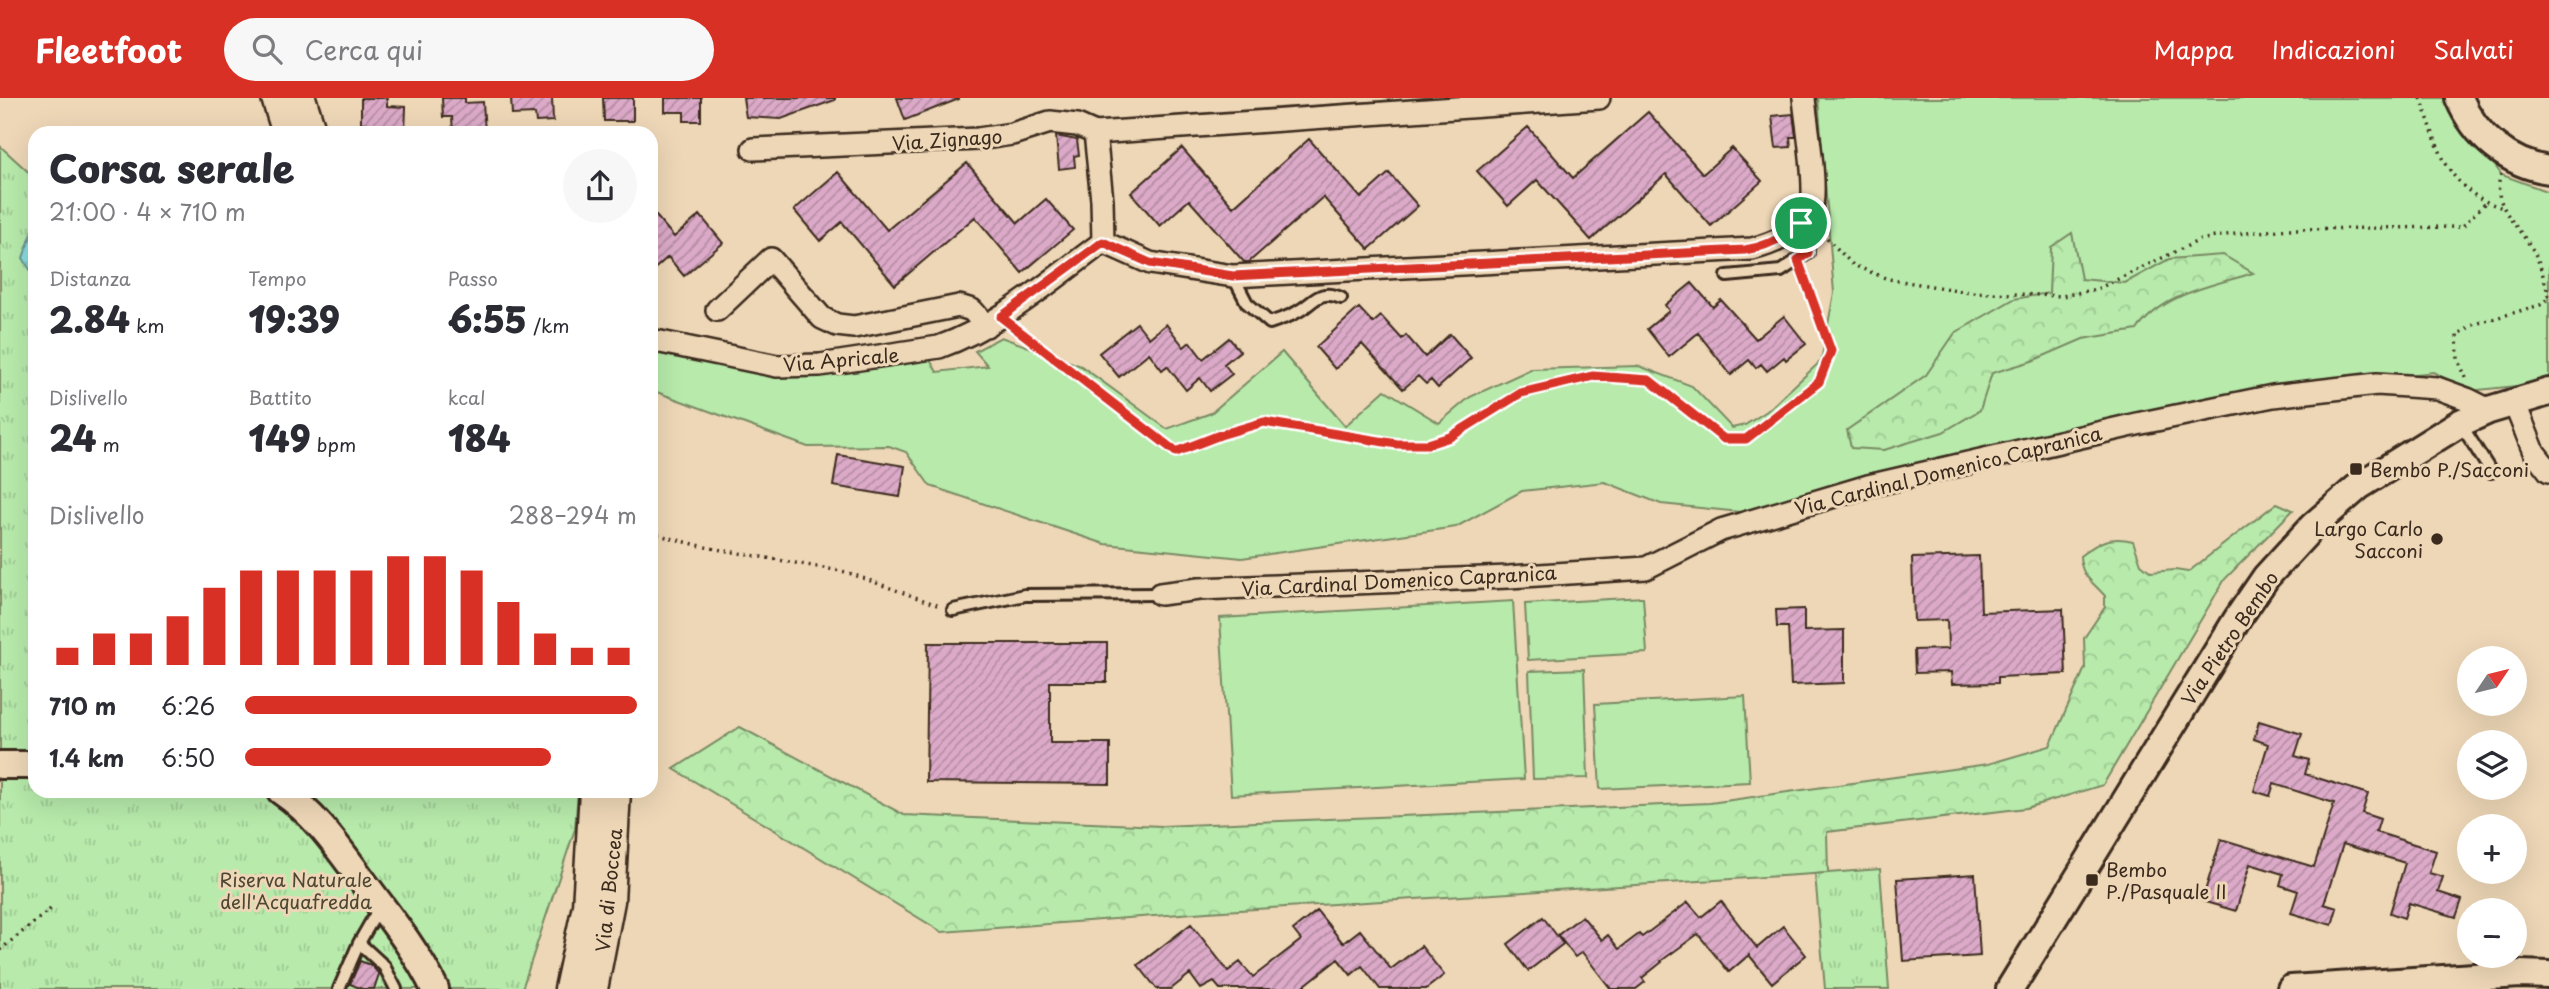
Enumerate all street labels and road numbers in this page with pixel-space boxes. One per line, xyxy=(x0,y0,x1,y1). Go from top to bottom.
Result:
street label: Via Zignago xyxy=(891,121,1003,157)
street label: Via Apricale xyxy=(782,340,900,378)
street label: Via Cardinal Domenico Capranica xyxy=(1791,418,2105,522)
street label: Via Cardinal Domenico Capranica xyxy=(1241,558,1558,602)
street label: Via Pietro Bembo xyxy=(2174,565,2284,711)
street label: Via di Boccea xyxy=(588,826,628,953)

